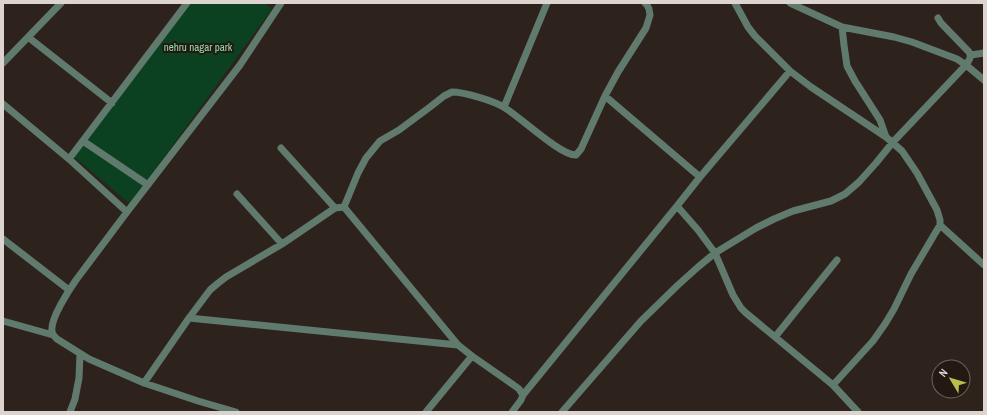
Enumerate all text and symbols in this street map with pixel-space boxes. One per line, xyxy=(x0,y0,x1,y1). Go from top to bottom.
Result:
park label: nehru nagar park xyxy=(164,40,233,54)
north arrow xyxy=(931,359,971,399)
text: N xyxy=(936,366,951,380)

